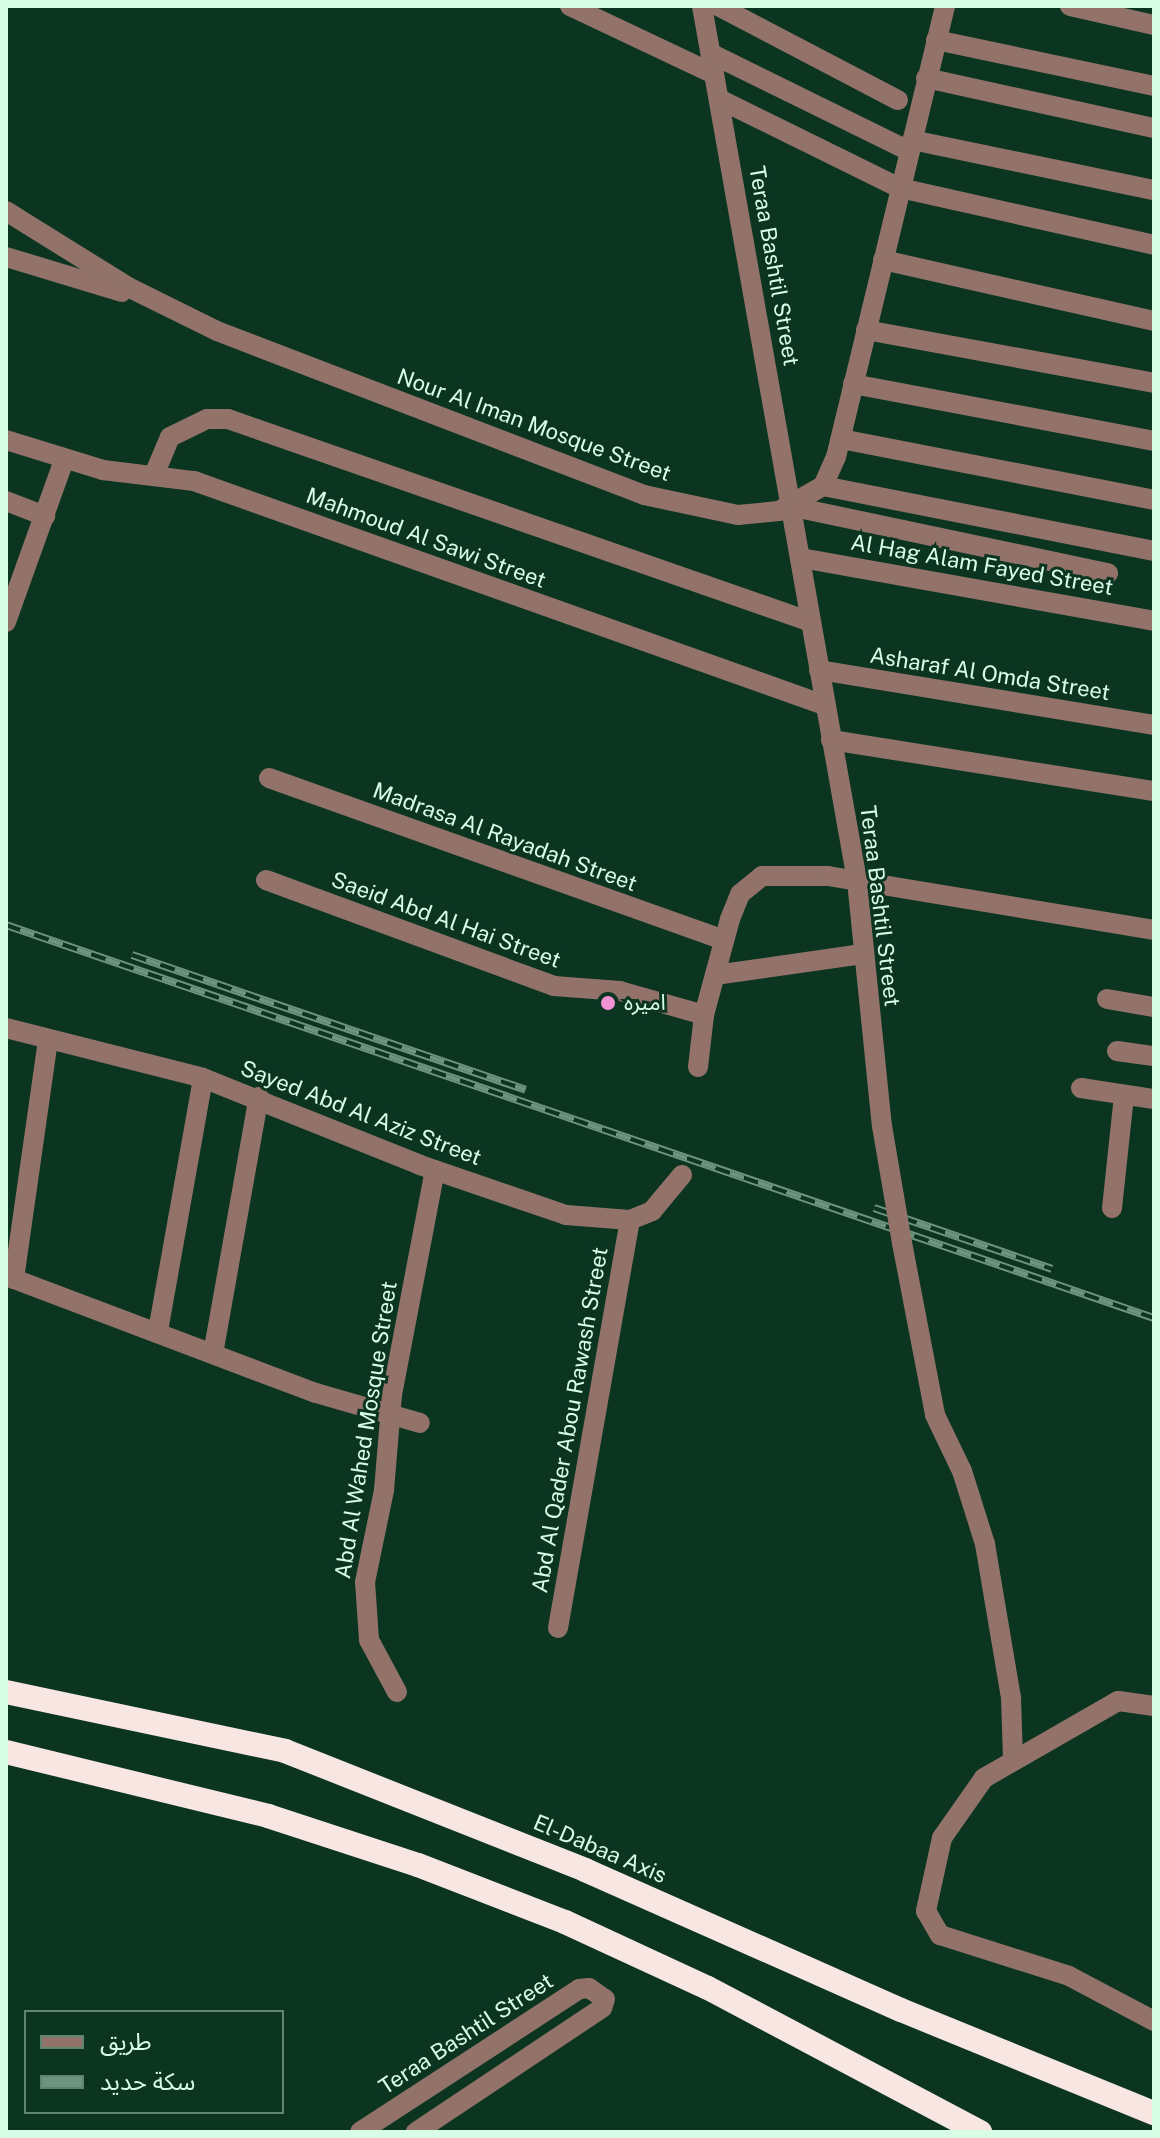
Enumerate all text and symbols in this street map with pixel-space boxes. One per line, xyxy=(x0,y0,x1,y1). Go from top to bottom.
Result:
street label: Teraa Bashtil Street xyxy=(743,164,805,368)
street label: Nour Al Iman Mosque Street xyxy=(393,363,675,487)
street label: Mahmoud Al Sawi Street xyxy=(303,482,549,594)
street label: Al Hag Alam Fayed Street xyxy=(849,529,1115,601)
street label: Asharaf Al Omda Street xyxy=(868,642,1112,706)
street label: Madrasa Al Rayadah Street xyxy=(369,777,641,897)
street label: Teraa Bashtil Street xyxy=(855,804,905,1008)
street label: Saeid Abd Al Hai Street xyxy=(328,866,564,974)
place label: اميره xyxy=(624,990,666,1016)
marker: اميره xyxy=(599,994,617,1012)
street label: Sayed Abd Al Aziz Street xyxy=(237,1055,485,1171)
street label: Abd Al Qader Abou Rawash Street xyxy=(527,1245,613,1595)
street label: Abd Al Wahed Mosque Street xyxy=(329,1279,403,1581)
street label: El-Dabaa Axis xyxy=(529,1809,671,1889)
street label: Teraa Bashtil Street xyxy=(374,1968,558,2100)
legend xyxy=(24,2010,284,2114)
text: طريق xyxy=(100,2027,152,2055)
text: سكة حديد xyxy=(100,2067,195,2095)

